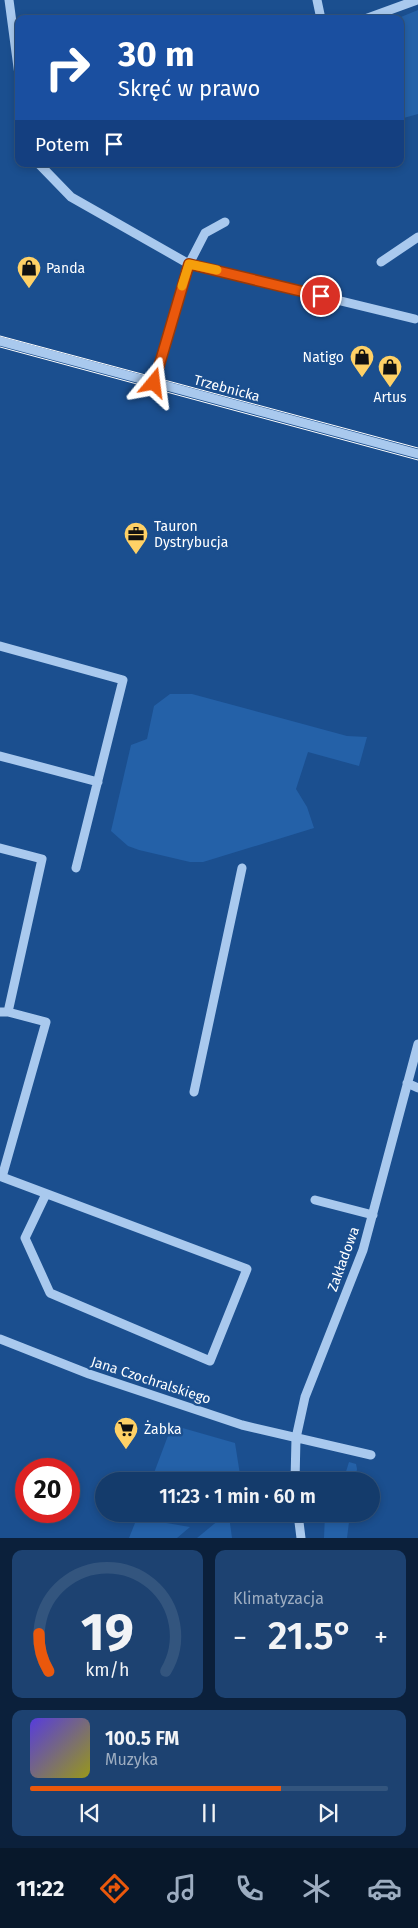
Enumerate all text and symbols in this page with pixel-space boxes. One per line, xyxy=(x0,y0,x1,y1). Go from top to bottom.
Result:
text: 30 m xyxy=(118,33,195,75)
icon: right xyxy=(35,35,100,100)
text: Skręć w prawo xyxy=(118,75,260,102)
icon: arrive xyxy=(100,130,128,158)
text: Potem xyxy=(35,133,90,156)
shop icon: Panda xyxy=(16,255,42,289)
place label: Panda xyxy=(46,260,85,277)
pin xyxy=(300,275,342,317)
icon: arrive xyxy=(307,282,335,310)
shop icon: Natigo xyxy=(349,344,375,378)
place label: Natigo xyxy=(303,349,344,366)
shop icon: Artus xyxy=(377,354,403,388)
position arrow xyxy=(127,356,179,408)
street label: Trzebnicka xyxy=(192,372,262,405)
place label: Artus xyxy=(373,389,407,406)
place label: Tauron Dystrybucja xyxy=(154,518,228,551)
office icon: Tauron Dystrybucja xyxy=(123,521,149,555)
street label: Zakładowa xyxy=(324,1225,363,1294)
street label: Jana Czochralskiego xyxy=(89,1353,213,1408)
supermarket icon: Żabka xyxy=(113,1416,139,1450)
place label: Żabka xyxy=(144,1420,182,1438)
speed limit sign: 20 xyxy=(15,1458,80,1523)
text: 11:23 · 1 min · 60 m xyxy=(159,1485,316,1508)
text: Klimatyzacja xyxy=(233,1589,324,1608)
text: 19 xyxy=(81,1601,134,1664)
text: 21.5° xyxy=(268,1613,353,1659)
text: − xyxy=(233,1621,247,1654)
text: + xyxy=(374,1621,388,1654)
text: km/h xyxy=(85,1659,130,1681)
text: 100.5 FM xyxy=(105,1727,179,1750)
text: Muzyka xyxy=(105,1750,158,1769)
icon: previous xyxy=(76,1799,104,1827)
icon: pause xyxy=(195,1799,223,1827)
icon: next xyxy=(314,1799,342,1827)
icon: directions xyxy=(97,1871,132,1906)
icon: music xyxy=(164,1871,199,1906)
icon: phone xyxy=(232,1871,267,1906)
icon: climate xyxy=(299,1871,334,1906)
icon: car xyxy=(367,1871,402,1906)
text: 11:22 xyxy=(16,1875,64,1902)

